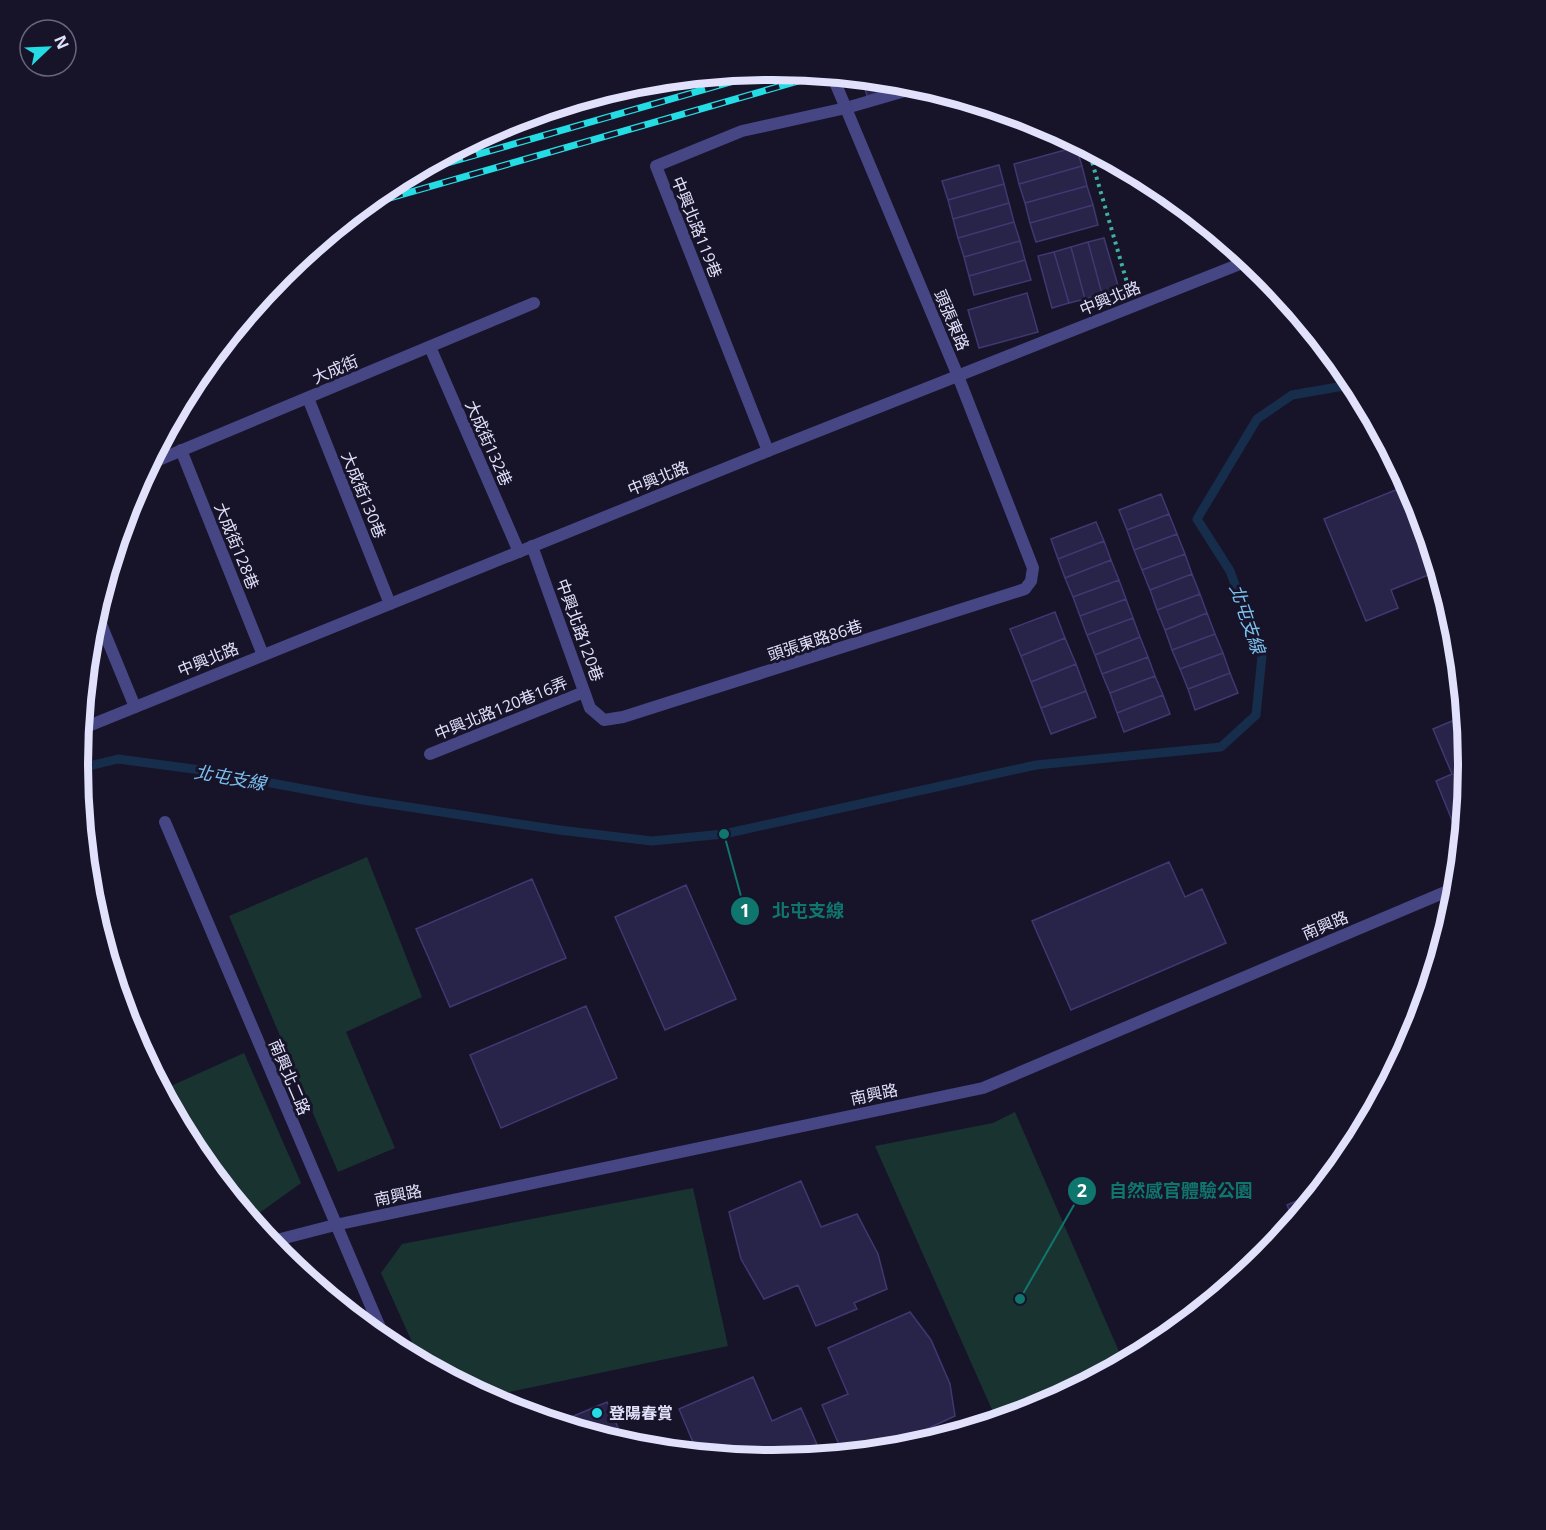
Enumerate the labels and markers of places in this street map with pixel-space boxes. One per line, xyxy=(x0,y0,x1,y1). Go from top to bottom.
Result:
callout: 北屯支線 xyxy=(730,893,856,929)
callout: 自然感官體驗公園 xyxy=(1067,1173,1265,1209)
place label: 登陽春賞 xyxy=(609,1402,673,1424)
marker: 登陽春賞 xyxy=(590,1406,604,1420)

